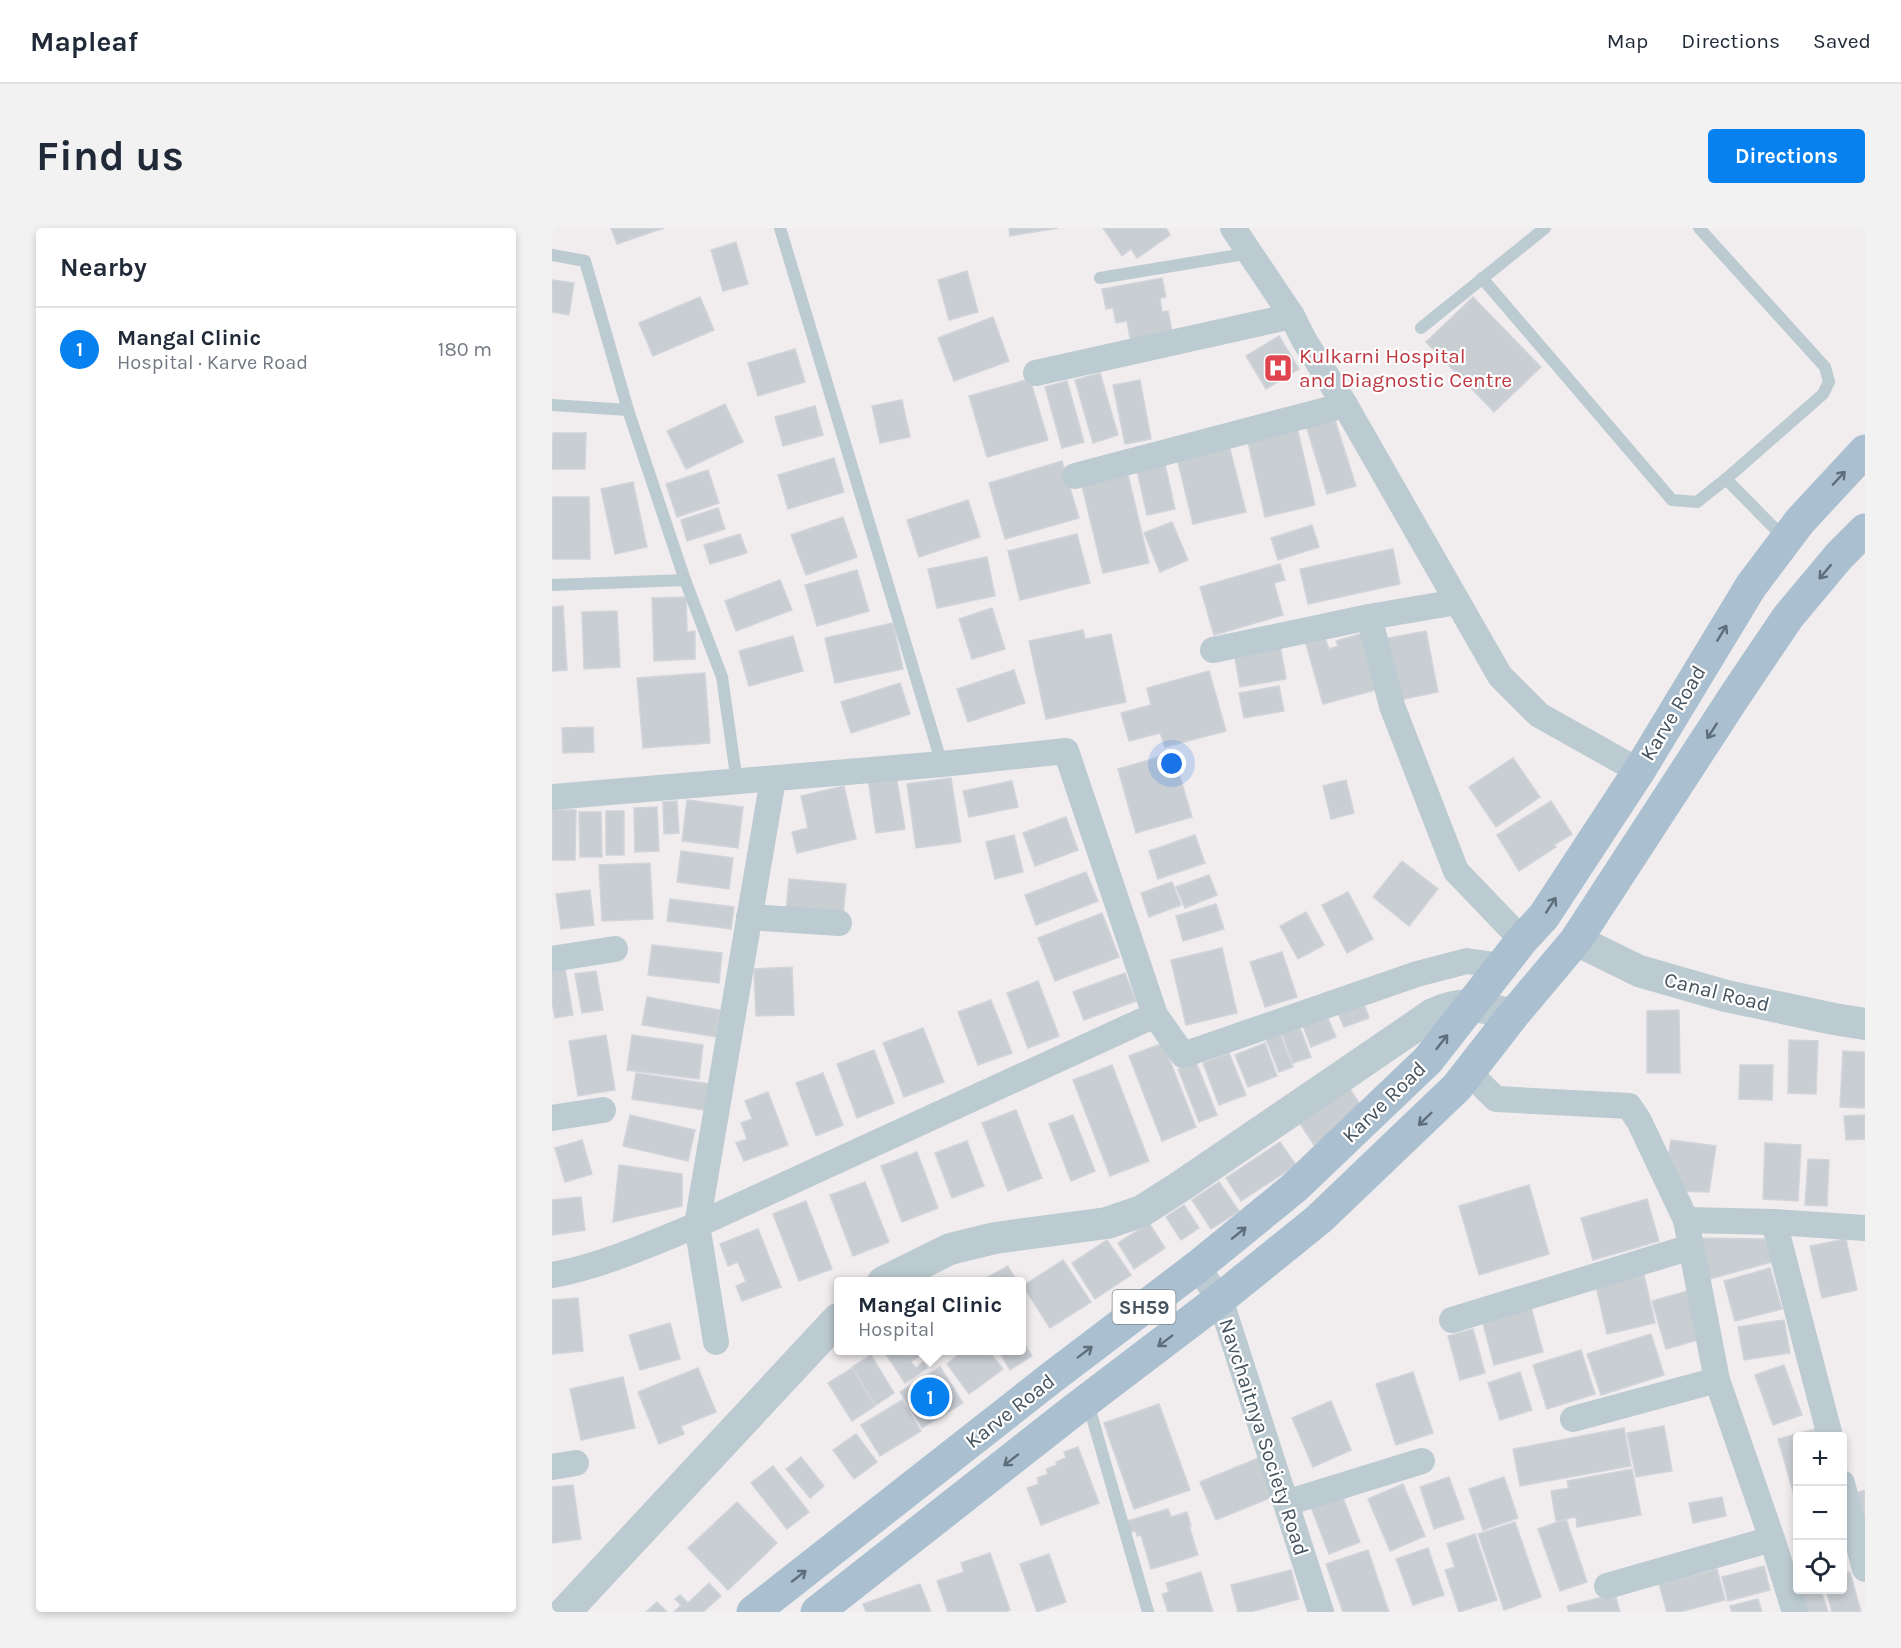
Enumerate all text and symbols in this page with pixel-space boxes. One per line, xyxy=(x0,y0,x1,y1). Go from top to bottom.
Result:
text: Mapleaf xyxy=(30,25,138,58)
text: Map xyxy=(1607,29,1648,53)
text: Directions xyxy=(1681,29,1780,53)
text: Saved xyxy=(1813,29,1871,53)
button: Directions xyxy=(1708,129,1865,183)
text: Find us xyxy=(36,131,184,181)
text: Nearby xyxy=(60,252,147,283)
text: Mangal Clinic xyxy=(117,325,261,351)
text: 1 xyxy=(76,338,83,361)
text: 180 m xyxy=(438,338,492,361)
place label: Kulkarni Hospital and Diagnostic Centre xyxy=(1299,344,1512,392)
text: Hospital · Karve Road xyxy=(117,351,308,374)
hospital icon: Kulkarni Hospital and Diagnostic Centre xyxy=(1262,352,1294,384)
one-way arrow xyxy=(1832,471,1847,486)
one-way arrow xyxy=(1818,564,1832,579)
one-way arrow xyxy=(1716,625,1728,642)
street label: Karve Road xyxy=(1635,661,1711,765)
one-way arrow xyxy=(1705,722,1718,739)
your location xyxy=(1157,749,1186,778)
one-way arrow xyxy=(1545,897,1557,914)
street label: Canal Road xyxy=(1662,967,1772,1017)
one-way arrow xyxy=(1435,1034,1448,1050)
street label: Karve Road xyxy=(1337,1056,1431,1148)
one-way arrow xyxy=(1417,1111,1432,1126)
one-way arrow xyxy=(1231,1226,1247,1239)
popup xyxy=(834,1277,1026,1355)
road number: SH59 xyxy=(1112,1290,1176,1324)
text: Mangal Clinic xyxy=(858,1292,1002,1318)
street label: Navchaitnya Society Road xyxy=(1214,1315,1314,1559)
text: Hospital xyxy=(858,1318,935,1341)
one-way arrow xyxy=(1158,1335,1174,1347)
one-way arrow xyxy=(1077,1346,1093,1359)
street label: Karve Road xyxy=(961,1369,1059,1453)
pin: 1 xyxy=(910,1374,950,1420)
map controls xyxy=(1793,1432,1847,1594)
button: + xyxy=(1793,1432,1847,1486)
one-way arrow xyxy=(1003,1453,1019,1466)
button: − xyxy=(1793,1486,1847,1540)
button: locate xyxy=(1793,1540,1847,1594)
one-way arrow xyxy=(791,1569,807,1582)

